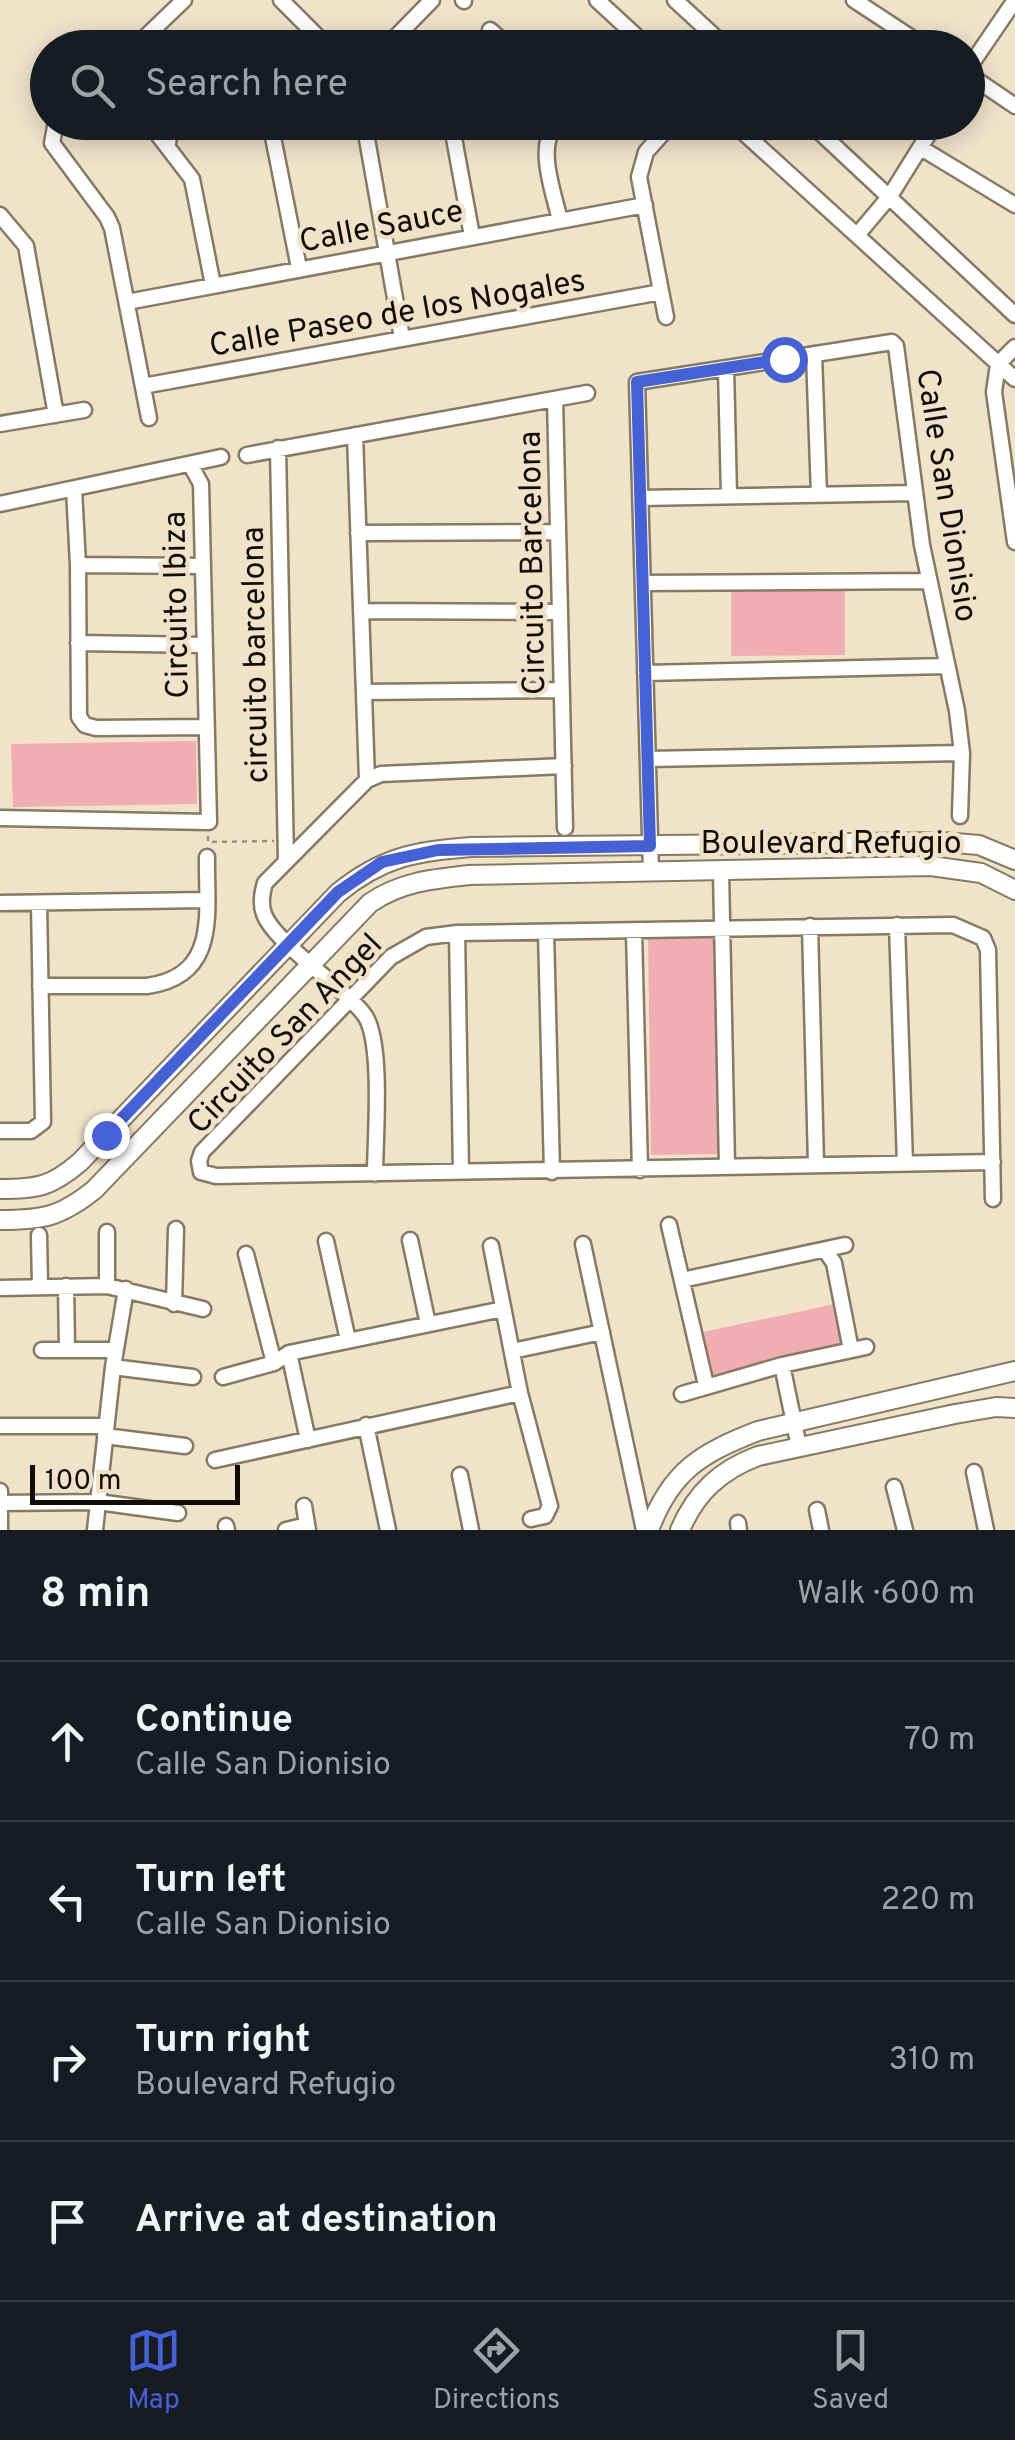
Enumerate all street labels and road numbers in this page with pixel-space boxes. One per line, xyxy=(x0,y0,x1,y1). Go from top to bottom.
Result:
street label: Calle Sauce xyxy=(296,192,467,263)
street label: Calle Paseo de los Nogales xyxy=(207,262,589,368)
street label: Calle San Dionisio xyxy=(905,366,985,625)
street label: Circuito Barcelona xyxy=(512,431,556,695)
street label: Circuito Ibiza xyxy=(156,511,200,699)
street label: circuito barcelona xyxy=(235,526,279,784)
street label: Boulevard Refugio xyxy=(700,825,962,865)
street label: Circuito San Angel xyxy=(180,926,392,1144)

